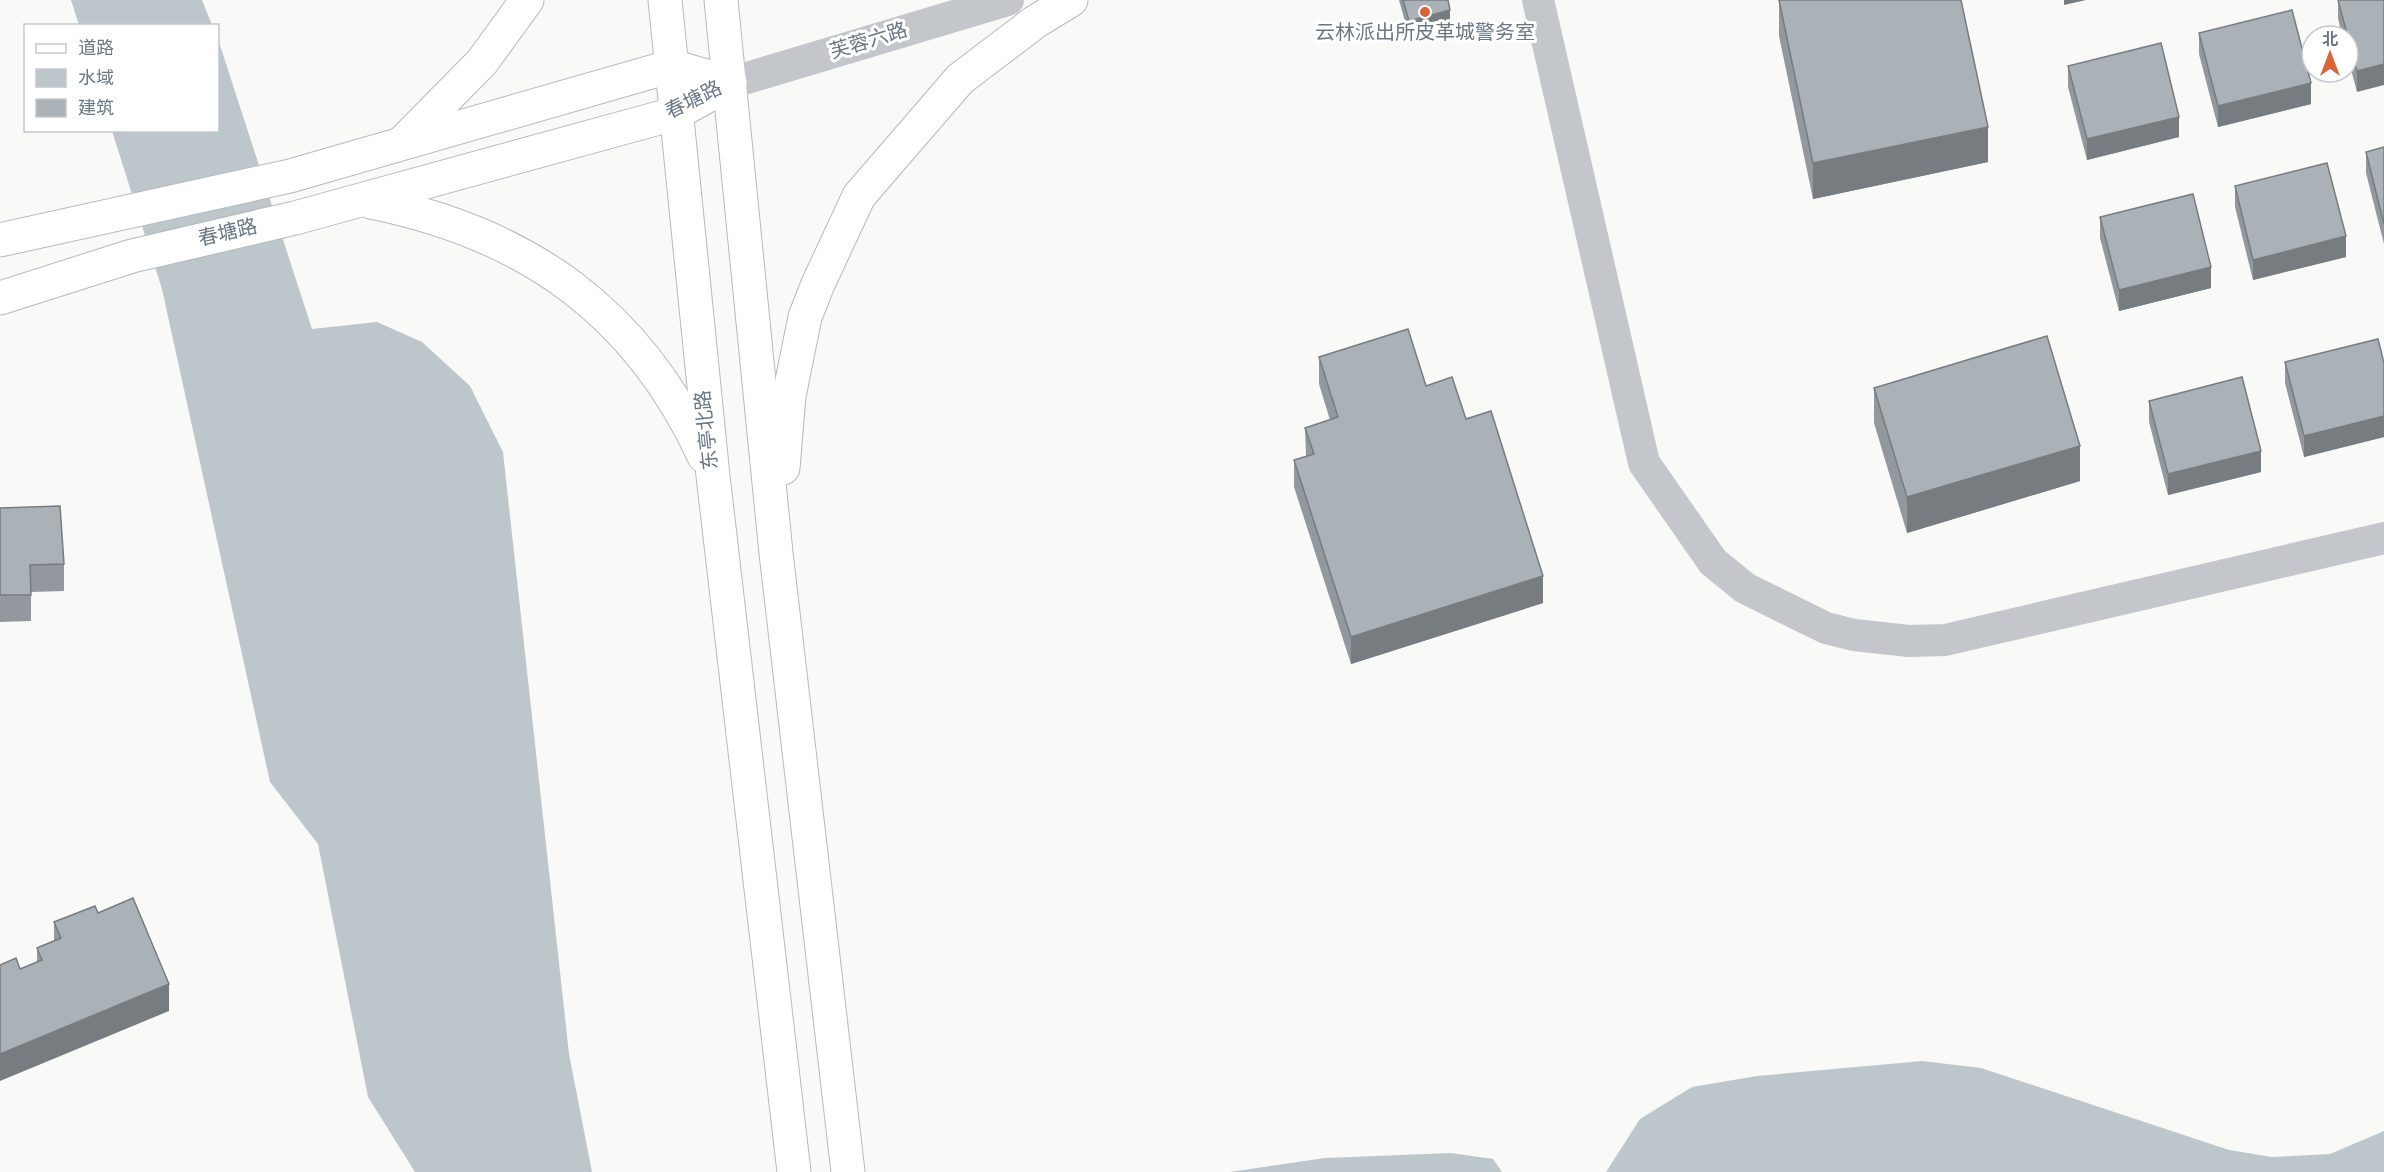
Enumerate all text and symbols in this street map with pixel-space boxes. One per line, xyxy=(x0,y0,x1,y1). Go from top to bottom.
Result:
marker: 云林派出所皮革城警务室 xyxy=(1418,5,1432,19)
street label: 芙蓉六路 xyxy=(827,18,911,66)
place label: 云林派出所皮革城警务室 xyxy=(1315,21,1535,47)
legend xyxy=(24,24,219,132)
north arrow xyxy=(2300,24,2360,84)
text: 北 xyxy=(2322,31,2338,51)
text: 道路 xyxy=(78,38,114,61)
text: 水域 xyxy=(78,68,114,91)
street label: 春塘路 xyxy=(661,76,727,126)
text: 建筑 xyxy=(78,98,114,121)
street label: 春塘路 xyxy=(196,215,260,253)
street label: 东亭北路 xyxy=(691,389,725,471)

